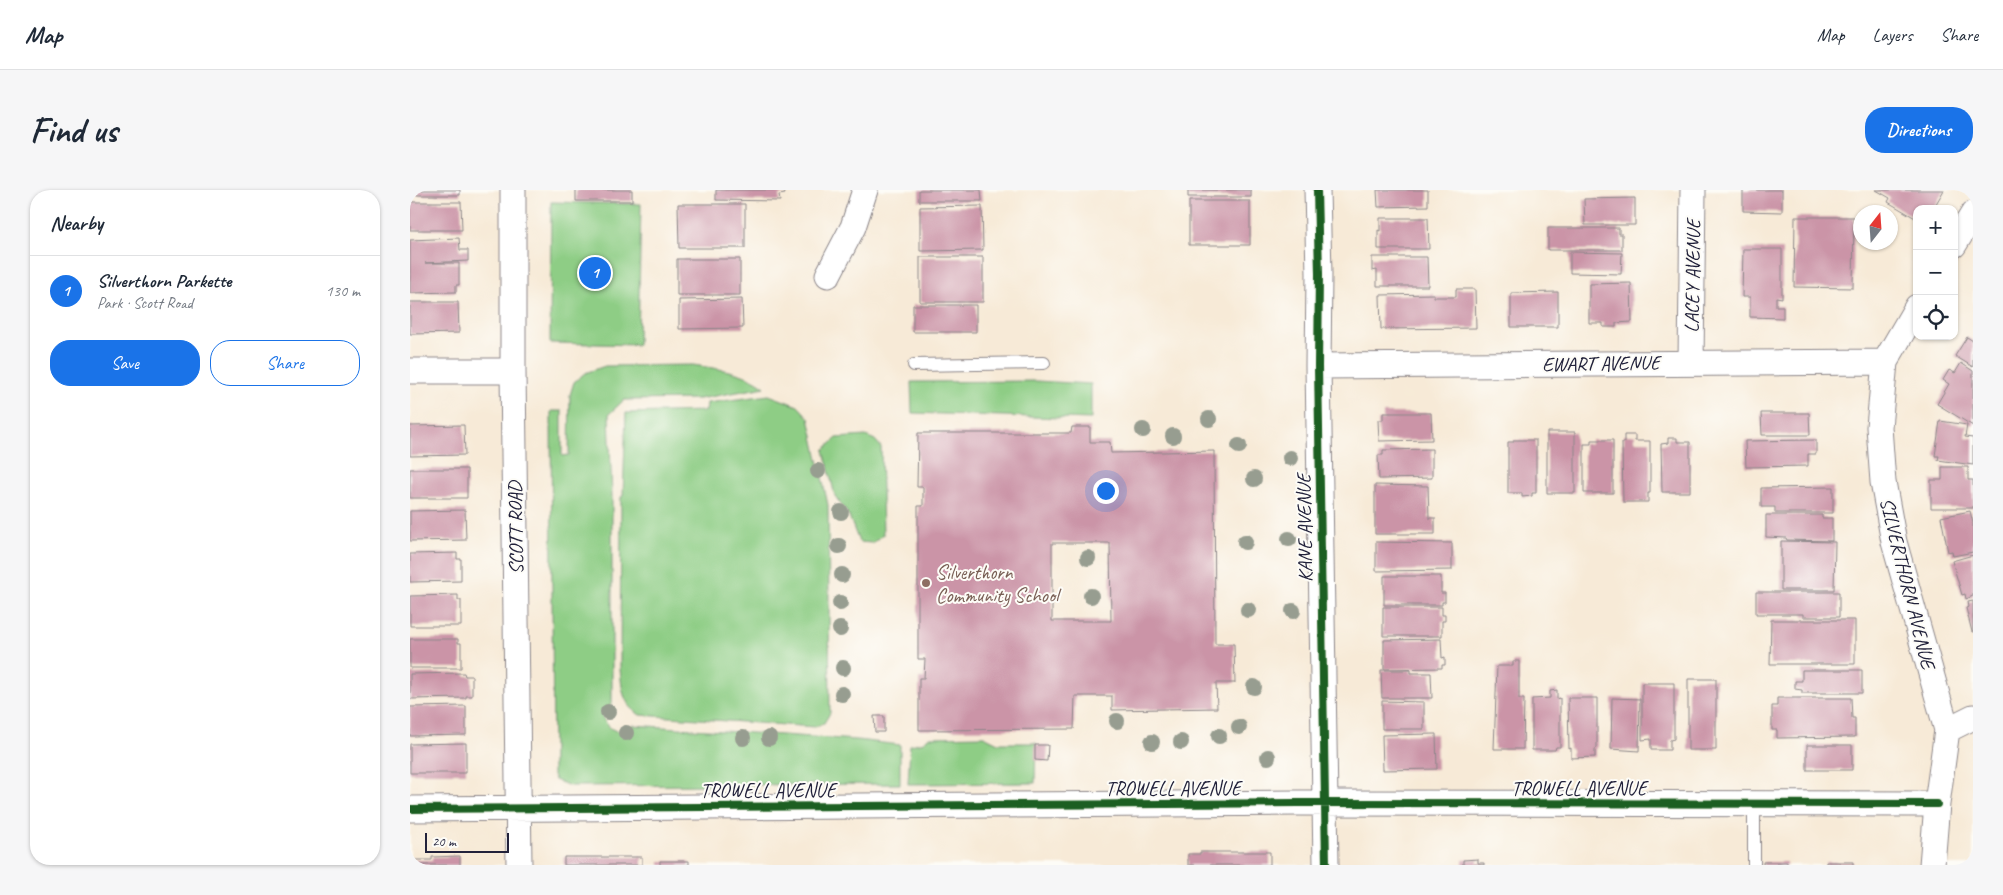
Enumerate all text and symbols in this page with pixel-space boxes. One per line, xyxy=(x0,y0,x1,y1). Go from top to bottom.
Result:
text: Map xyxy=(25,20,62,50)
text: Map xyxy=(1817,24,1845,46)
text: Layers xyxy=(1873,24,1912,46)
text: Share xyxy=(1940,24,1978,46)
button: Directions xyxy=(1865,107,1973,153)
text: Find us xyxy=(30,108,117,153)
north arrow xyxy=(1853,205,1898,250)
map controls xyxy=(1913,205,1958,340)
button: + xyxy=(1913,205,1958,250)
text: Nearby xyxy=(50,210,103,236)
street label: LACEY AVENUE xyxy=(1679,216,1706,333)
button: − xyxy=(1913,250,1958,295)
pin: 1 xyxy=(579,254,611,292)
text: Silverthorn Parkette xyxy=(97,269,231,293)
text: 1 xyxy=(62,281,70,301)
text: 130 m xyxy=(326,281,360,301)
text: Park · Scott Road xyxy=(97,293,193,313)
button: locate xyxy=(1913,295,1958,340)
button: Save xyxy=(50,340,200,386)
button: Share xyxy=(210,340,360,386)
street label: EWART AVENUE xyxy=(1542,350,1663,377)
street label: KANE AVENUE xyxy=(1291,471,1318,582)
your location xyxy=(1093,478,1119,504)
street label: SCOTT ROAD xyxy=(502,479,529,575)
street label: SILVERTHORN AVENUE xyxy=(1874,495,1941,673)
place label: Silverthorn Community School xyxy=(936,560,1062,608)
marker: Silverthorn Community School xyxy=(920,577,932,589)
street label: TROWELL AVENUE xyxy=(1105,776,1244,801)
street label: TROWELL AVENUE xyxy=(1511,776,1650,801)
street label: TROWELL AVENUE xyxy=(700,778,839,803)
scale bar xyxy=(425,830,509,853)
text: 20 m xyxy=(432,833,456,850)

